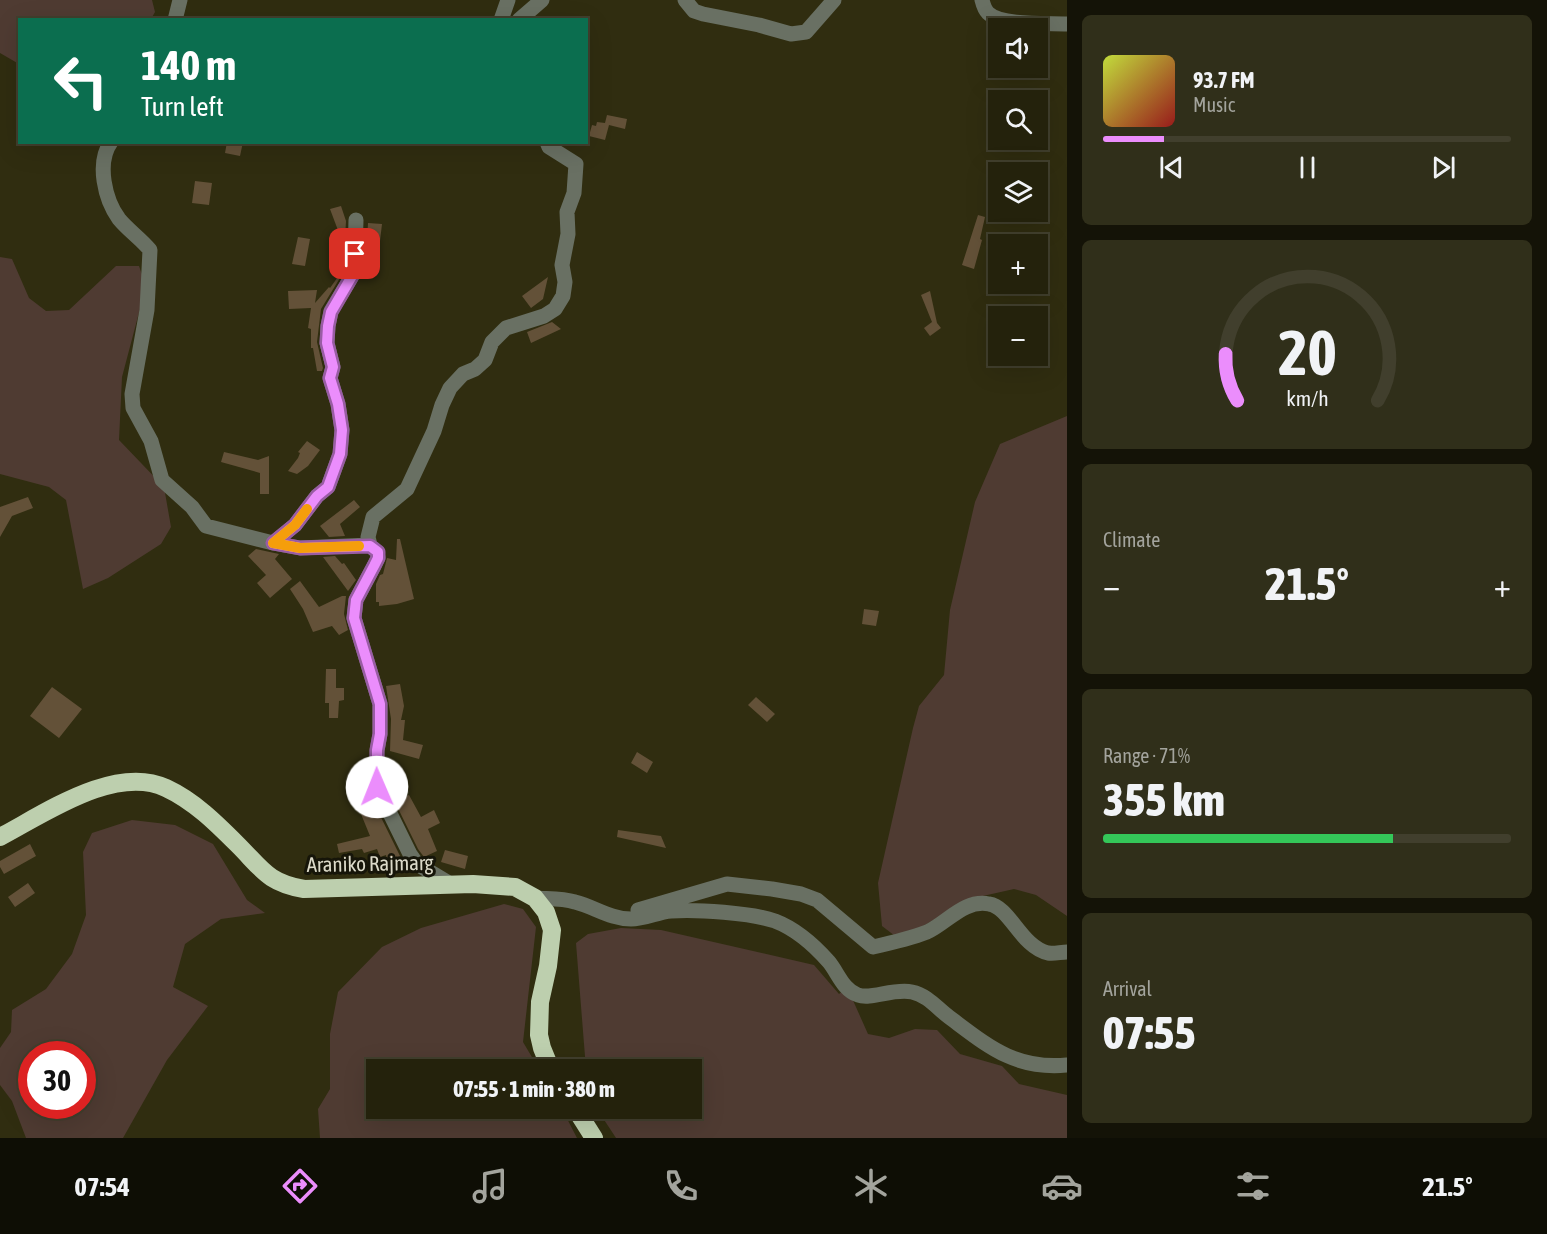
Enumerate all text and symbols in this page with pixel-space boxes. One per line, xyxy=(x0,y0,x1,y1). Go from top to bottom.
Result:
map controls xyxy=(988,18,1048,366)
button: sound xyxy=(988,18,1048,78)
text: 140 m xyxy=(141,41,236,89)
icon: left xyxy=(42,42,120,120)
text: 93.7 FM xyxy=(1193,67,1255,93)
button: search xyxy=(988,90,1048,150)
text: Turn left xyxy=(141,91,224,122)
text: Music xyxy=(1193,93,1235,116)
icon: previous xyxy=(1155,151,1188,184)
icon: pause xyxy=(1291,151,1324,184)
icon: next xyxy=(1427,151,1460,184)
button: layers xyxy=(988,162,1048,222)
pin xyxy=(329,228,380,279)
button: + xyxy=(988,234,1048,294)
icon: arrive xyxy=(338,237,371,270)
button: − xyxy=(988,306,1048,366)
text: 20 xyxy=(1278,318,1336,389)
text: km/h xyxy=(1286,387,1328,412)
text: Climate xyxy=(1103,528,1160,551)
text: 21.5° xyxy=(1265,558,1349,610)
text: − xyxy=(1103,566,1120,604)
text: + xyxy=(1494,566,1511,604)
text: Range · 71% xyxy=(1103,744,1190,767)
position arrow xyxy=(345,755,409,819)
text: 355 km xyxy=(1103,774,1225,826)
street label: Araniko Rajmarg xyxy=(306,850,434,876)
text: Arrival xyxy=(1103,977,1152,1000)
text: 07:55 xyxy=(1103,1007,1196,1059)
speed limit sign: 30 xyxy=(18,1041,96,1119)
text: 07:55 · 1 min · 380 m xyxy=(453,1076,615,1102)
icon: directions xyxy=(279,1165,321,1207)
icon: music xyxy=(469,1165,511,1207)
icon: phone xyxy=(660,1165,702,1207)
icon: climate xyxy=(850,1165,892,1207)
icon: car xyxy=(1041,1165,1083,1207)
icon: filters xyxy=(1232,1165,1274,1207)
text: 07:54 xyxy=(74,1171,130,1202)
text: 21.5° xyxy=(1422,1171,1473,1202)

